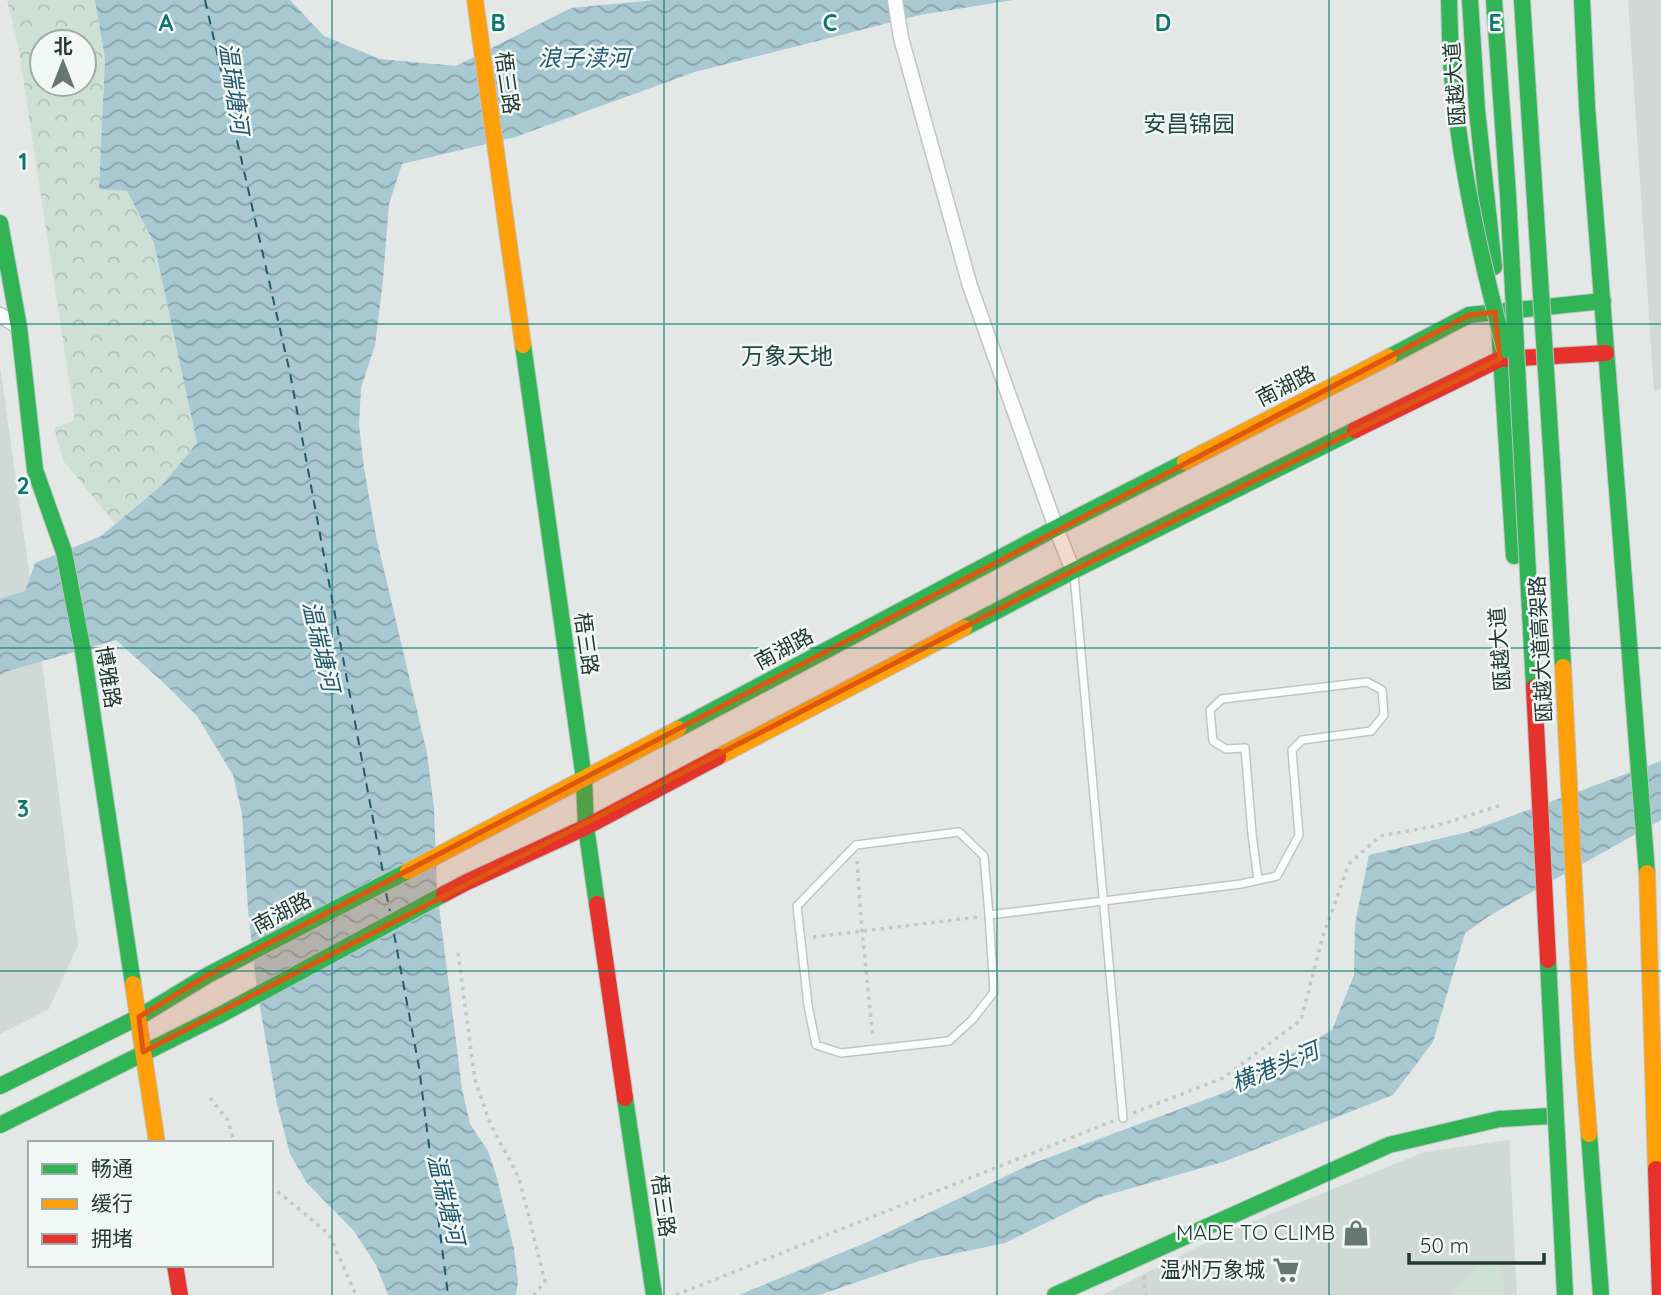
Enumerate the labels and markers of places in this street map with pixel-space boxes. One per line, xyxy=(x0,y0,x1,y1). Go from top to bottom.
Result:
shop icon: MADE TO CLIMB xyxy=(1341,1218,1371,1248)
place label: MADE TO CLIMB xyxy=(1176,1219,1335,1245)
supermarket icon: 温州万象城 xyxy=(1271,1255,1301,1285)
place label: 温州万象城 xyxy=(1160,1256,1265,1282)

